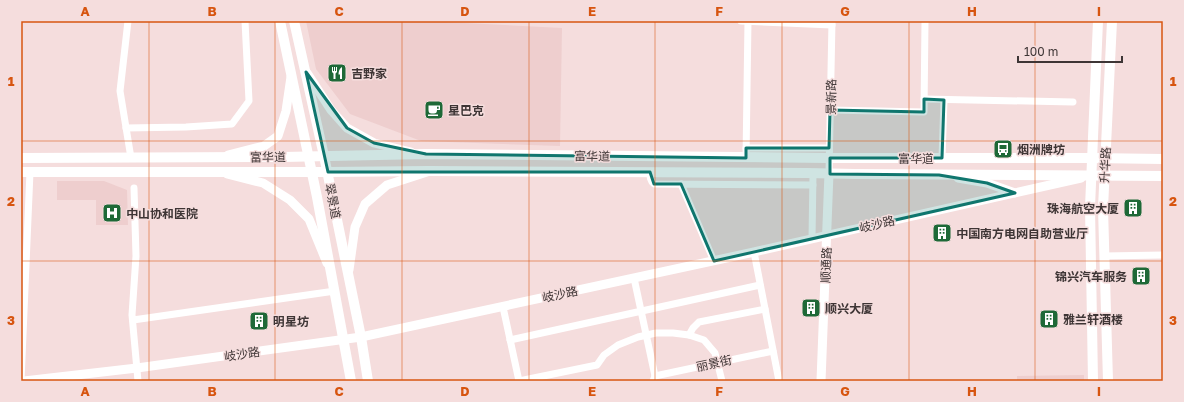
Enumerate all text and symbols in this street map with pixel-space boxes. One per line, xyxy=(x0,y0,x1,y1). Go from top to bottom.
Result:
text: A xyxy=(80,3,90,19)
text: B xyxy=(207,3,217,19)
text: C xyxy=(334,3,344,19)
text: D xyxy=(460,3,470,19)
text: E xyxy=(588,3,596,19)
text: F xyxy=(715,3,723,19)
text: G xyxy=(840,3,850,19)
text: H xyxy=(967,3,977,19)
text: I xyxy=(1097,3,1101,19)
scale bar xyxy=(1018,38,1122,64)
text: 100 m xyxy=(1024,44,1058,59)
restaurant icon: 吉野家 xyxy=(326,62,348,84)
place label: 吉野家 xyxy=(351,66,387,81)
text: 1 xyxy=(8,73,15,89)
text: 1 xyxy=(1170,73,1177,89)
street label: 景新路 xyxy=(823,79,839,115)
cafe icon: 星巴克 xyxy=(423,99,445,121)
place label: 星巴克 xyxy=(448,103,484,118)
bus stop icon: 烟洲牌坊 xyxy=(992,138,1014,160)
place label: 烟洲牌坊 xyxy=(1017,142,1065,157)
street label: 升华路 xyxy=(1097,147,1113,183)
street label: 富华道 xyxy=(574,148,610,164)
street label: 富华道 xyxy=(250,149,286,165)
street label: 富华道 xyxy=(898,151,934,166)
street label: 翠景道 xyxy=(322,182,344,220)
text: 2 xyxy=(7,193,15,209)
text: 2 xyxy=(1169,193,1177,209)
building icon: 珠海航空大厦 xyxy=(1122,197,1144,219)
place label: 珠海航空大厦 xyxy=(1047,201,1119,216)
hospital icon: 中山协和医院 xyxy=(101,202,123,224)
place label: 中山协和医院 xyxy=(126,206,198,221)
street label: 岐沙路 xyxy=(858,213,896,235)
building icon: 中国南方电网自助营业厅 xyxy=(931,222,953,244)
place label: 中国南方电网自助营业厅 xyxy=(956,226,1088,241)
street label: 顺通路 xyxy=(818,247,834,283)
building icon: 锦兴汽车服务 xyxy=(1130,265,1152,287)
place label: 锦兴汽车服务 xyxy=(1055,269,1127,284)
street label: 岐沙路 xyxy=(541,283,579,305)
building icon: 顺兴大厦 xyxy=(800,297,822,319)
place label: 顺兴大厦 xyxy=(825,301,873,316)
building icon: 雅兰轩酒楼 xyxy=(1038,308,1060,330)
building icon: 明星坊 xyxy=(248,310,270,332)
text: 3 xyxy=(7,312,15,328)
place label: 雅兰轩酒楼 xyxy=(1063,312,1123,327)
text: 3 xyxy=(1169,312,1177,328)
place label: 明星坊 xyxy=(273,314,309,329)
street label: 岐沙路 xyxy=(223,344,261,364)
street label: 丽景街 xyxy=(695,352,733,374)
text: A xyxy=(80,383,90,399)
text: B xyxy=(207,383,217,399)
text: C xyxy=(334,383,344,399)
text: D xyxy=(460,383,470,399)
text: E xyxy=(588,383,596,399)
text: F xyxy=(715,383,723,399)
text: G xyxy=(840,383,850,399)
text: H xyxy=(967,383,977,399)
text: I xyxy=(1097,383,1101,399)

